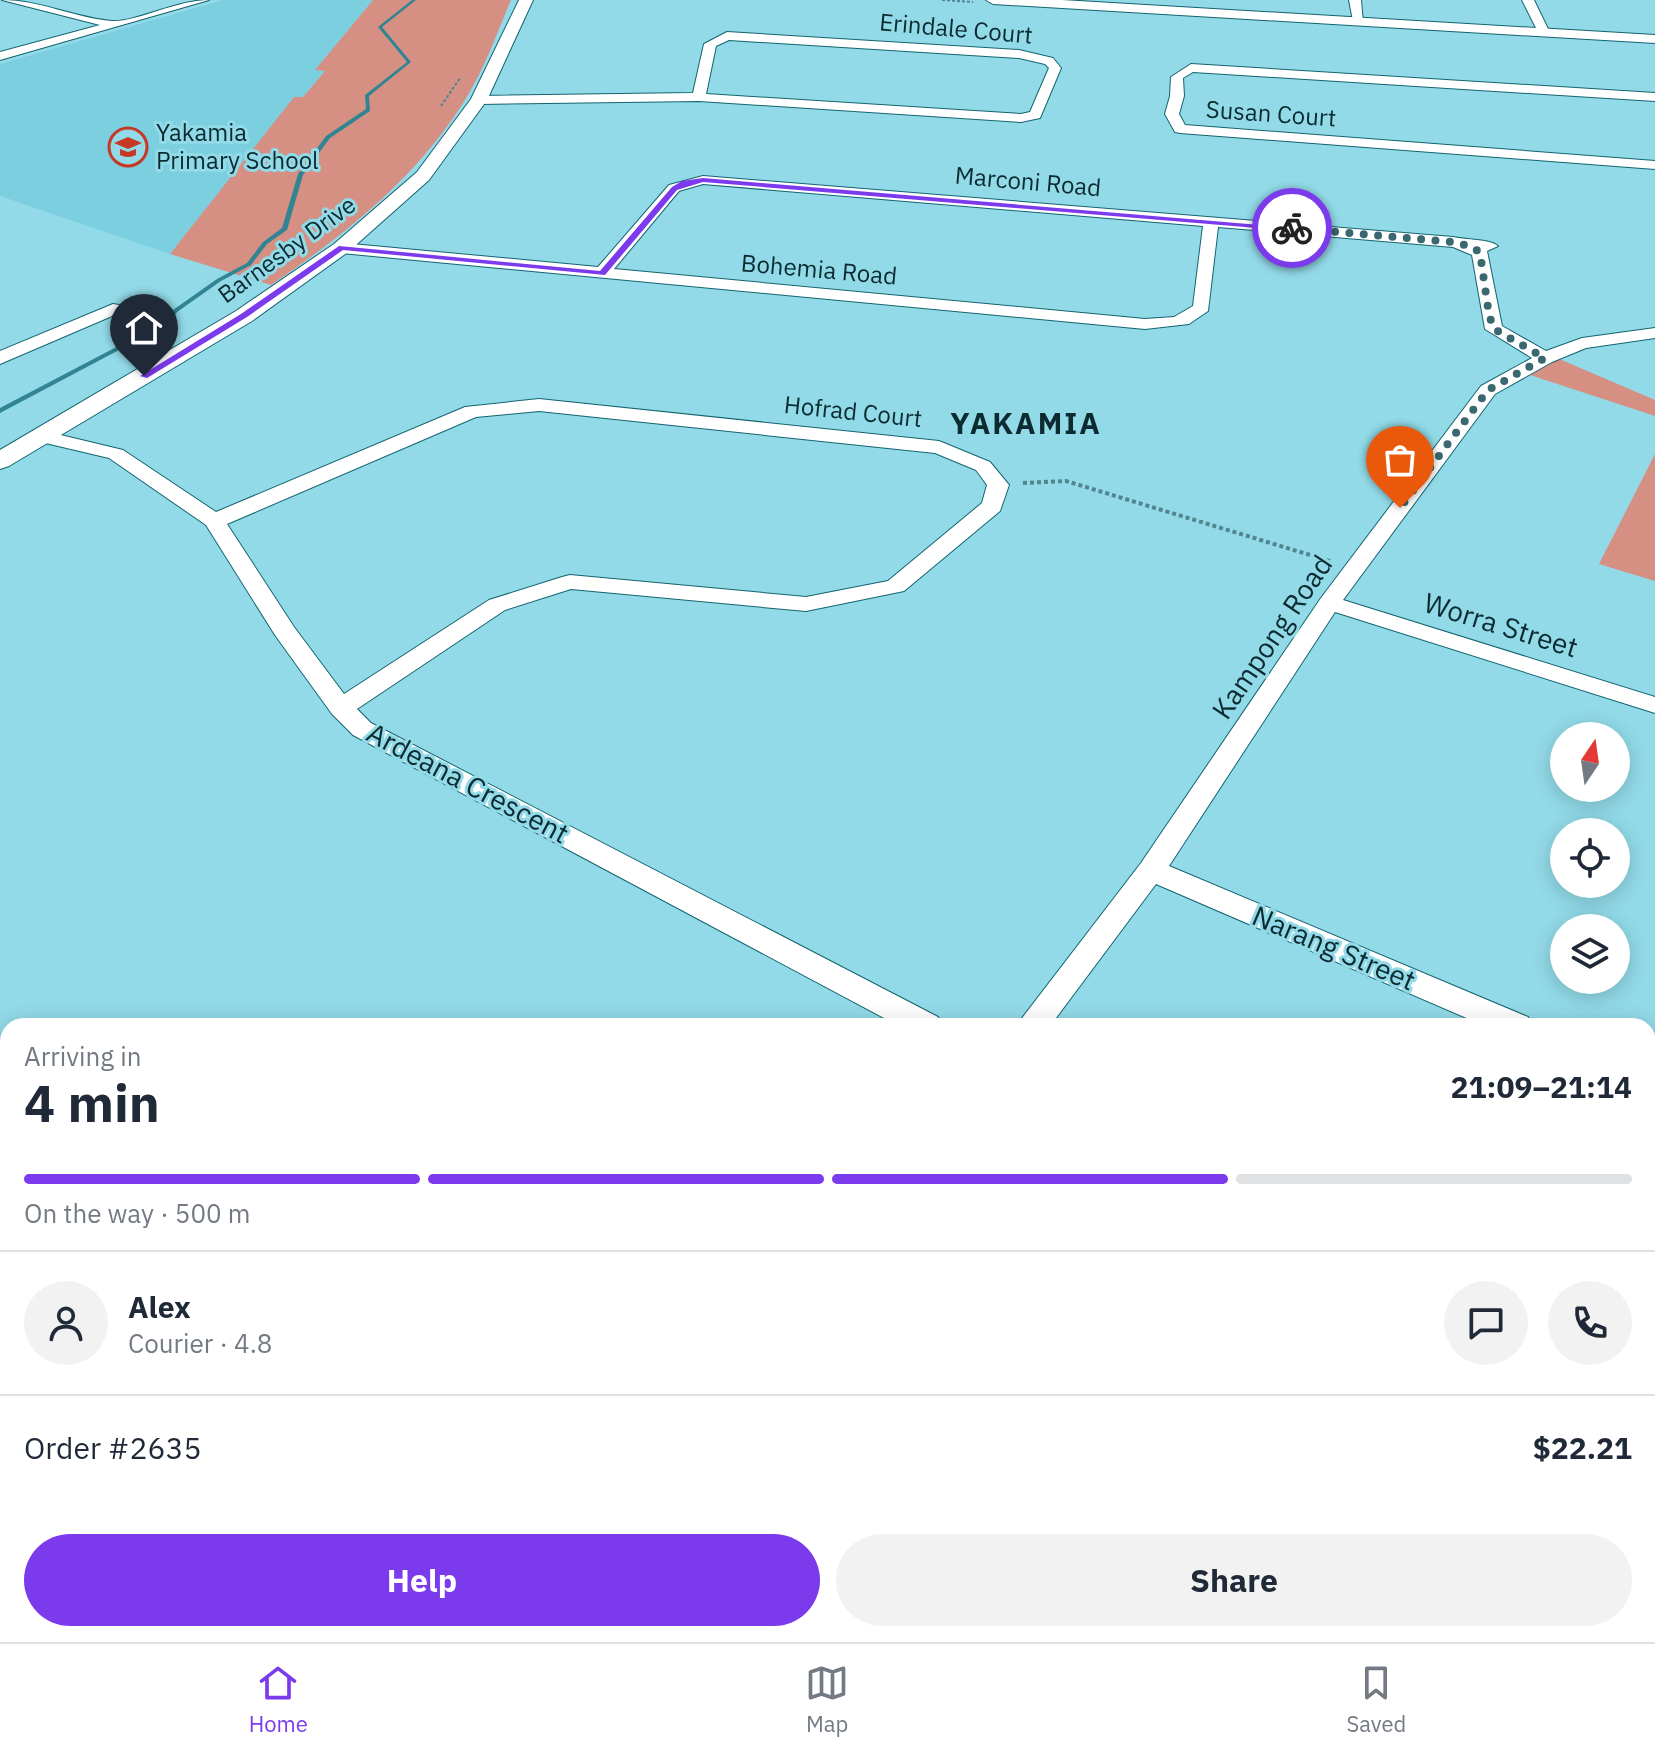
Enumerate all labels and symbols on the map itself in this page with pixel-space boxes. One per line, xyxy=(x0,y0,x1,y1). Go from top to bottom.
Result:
street label: Erindale Court xyxy=(878,5,1034,51)
street label: Susan Court xyxy=(1205,92,1337,134)
place label: Yakamia Primary School xyxy=(156,116,319,176)
school or university icon: Yakamia Primary School xyxy=(107,126,149,168)
street label: Marconi Road xyxy=(954,159,1103,203)
street label: Barnesby Drive xyxy=(211,188,362,310)
courier xyxy=(1252,188,1332,268)
street label: Bohemia Road xyxy=(740,246,898,292)
pin xyxy=(110,294,178,376)
street label: Hofrad Court xyxy=(783,388,924,434)
district label: YAKAMIA xyxy=(950,403,1102,442)
pin xyxy=(1366,426,1434,508)
street label: Kampong Road xyxy=(1203,547,1340,726)
street label: Worra Street xyxy=(1420,584,1583,665)
street label: Ardeana Crescent xyxy=(361,714,576,851)
north arrow xyxy=(1550,722,1630,802)
street label: Narang Street xyxy=(1247,897,1421,999)

